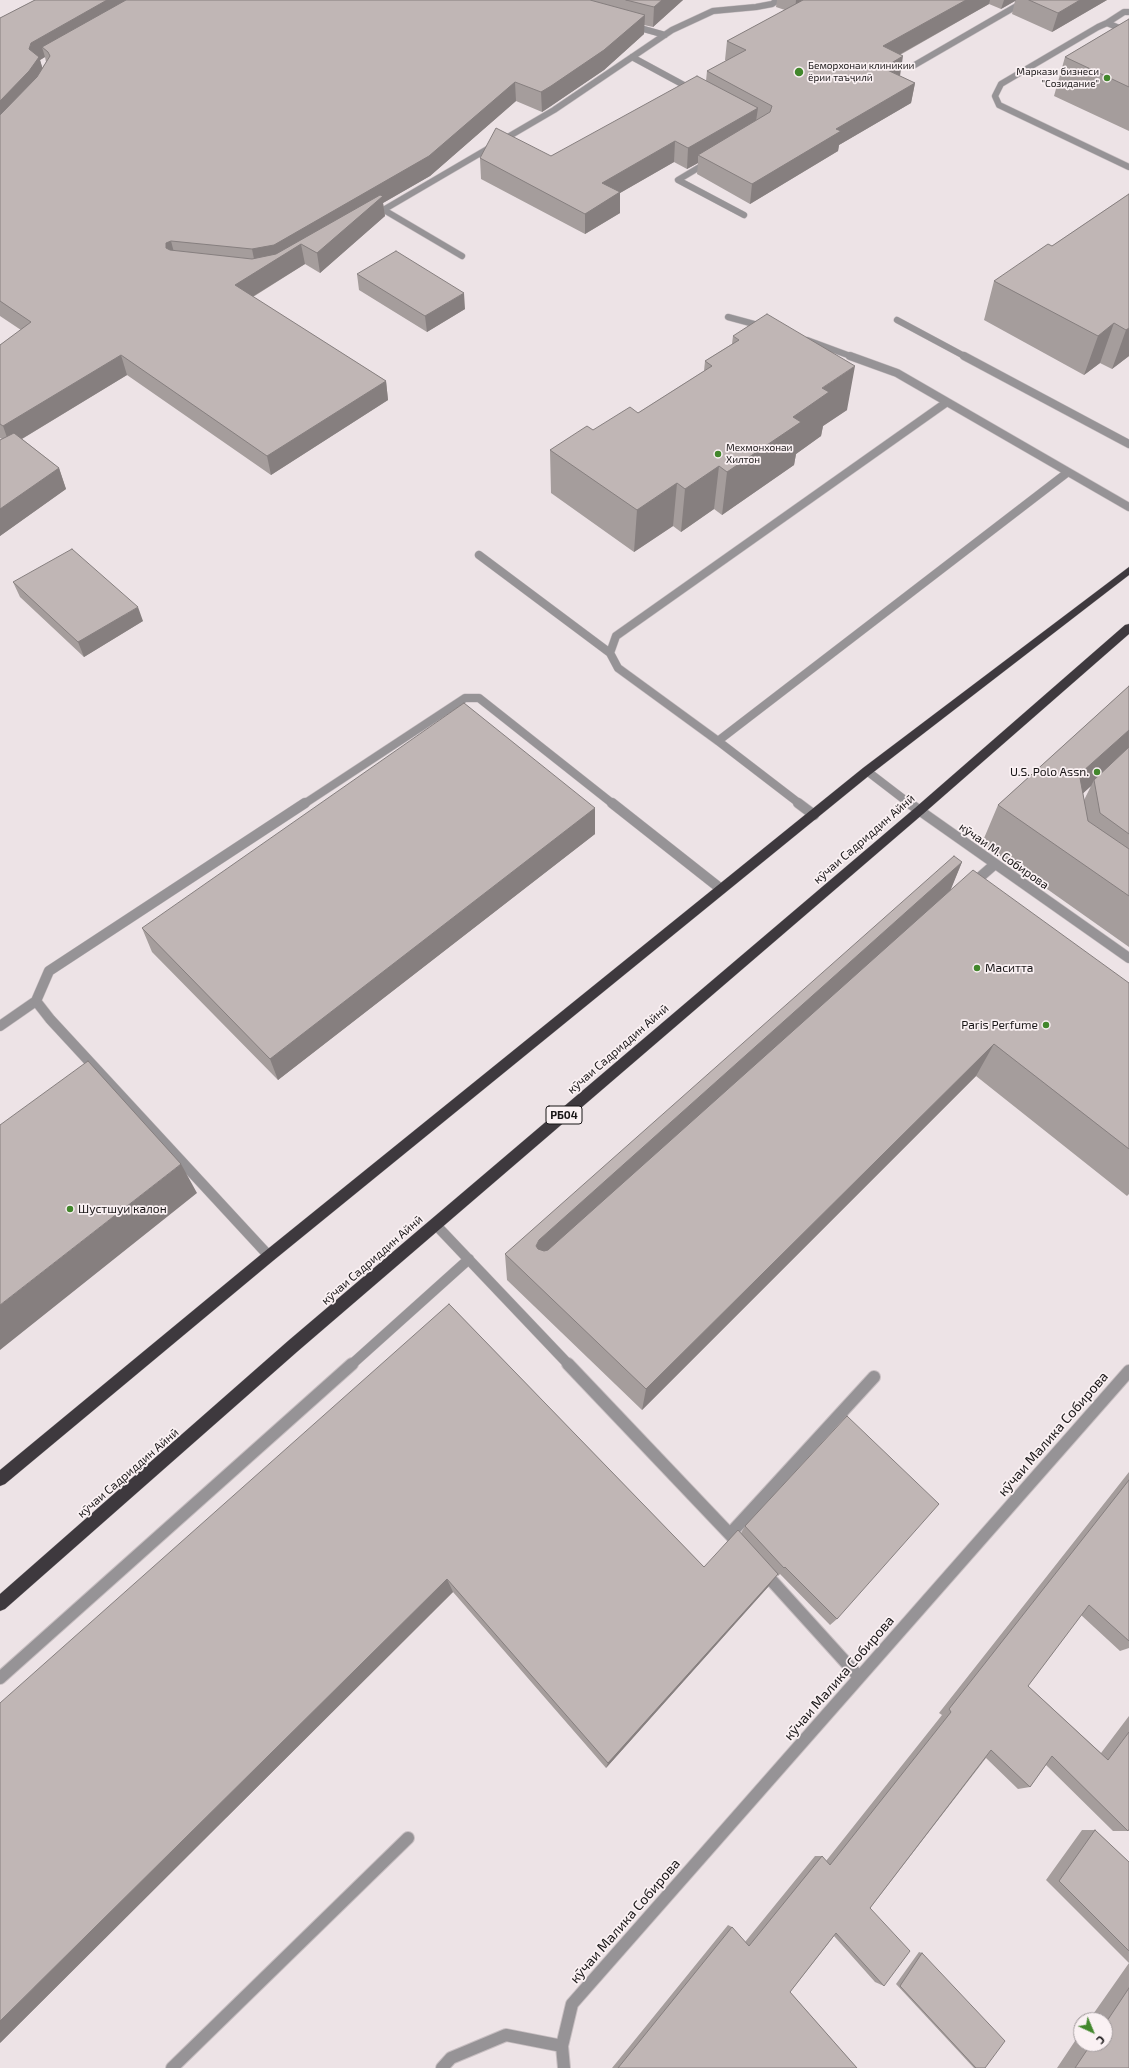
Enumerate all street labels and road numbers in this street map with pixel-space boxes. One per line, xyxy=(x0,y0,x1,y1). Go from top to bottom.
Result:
street label: кӯчаи Садриддин Айнӣ xyxy=(810,791,918,887)
street label: кӯчаи М. Собирова xyxy=(956,820,1052,892)
street label: кӯчаи Садриддин Айнӣ xyxy=(564,1001,672,1097)
road number: РБ04 xyxy=(546,1106,582,1124)
street label: кӯчаи Садриддин Айнӣ xyxy=(318,1212,426,1308)
street label: кӯчаи Малика Собирова xyxy=(994,1368,1112,1500)
street label: кӯчаи Садриддин Айнӣ xyxy=(74,1425,182,1521)
street label: кӯчаи Малика Собирова xyxy=(780,1612,898,1744)
street label: кӯчаи Малика Собирова xyxy=(566,1855,684,1987)

